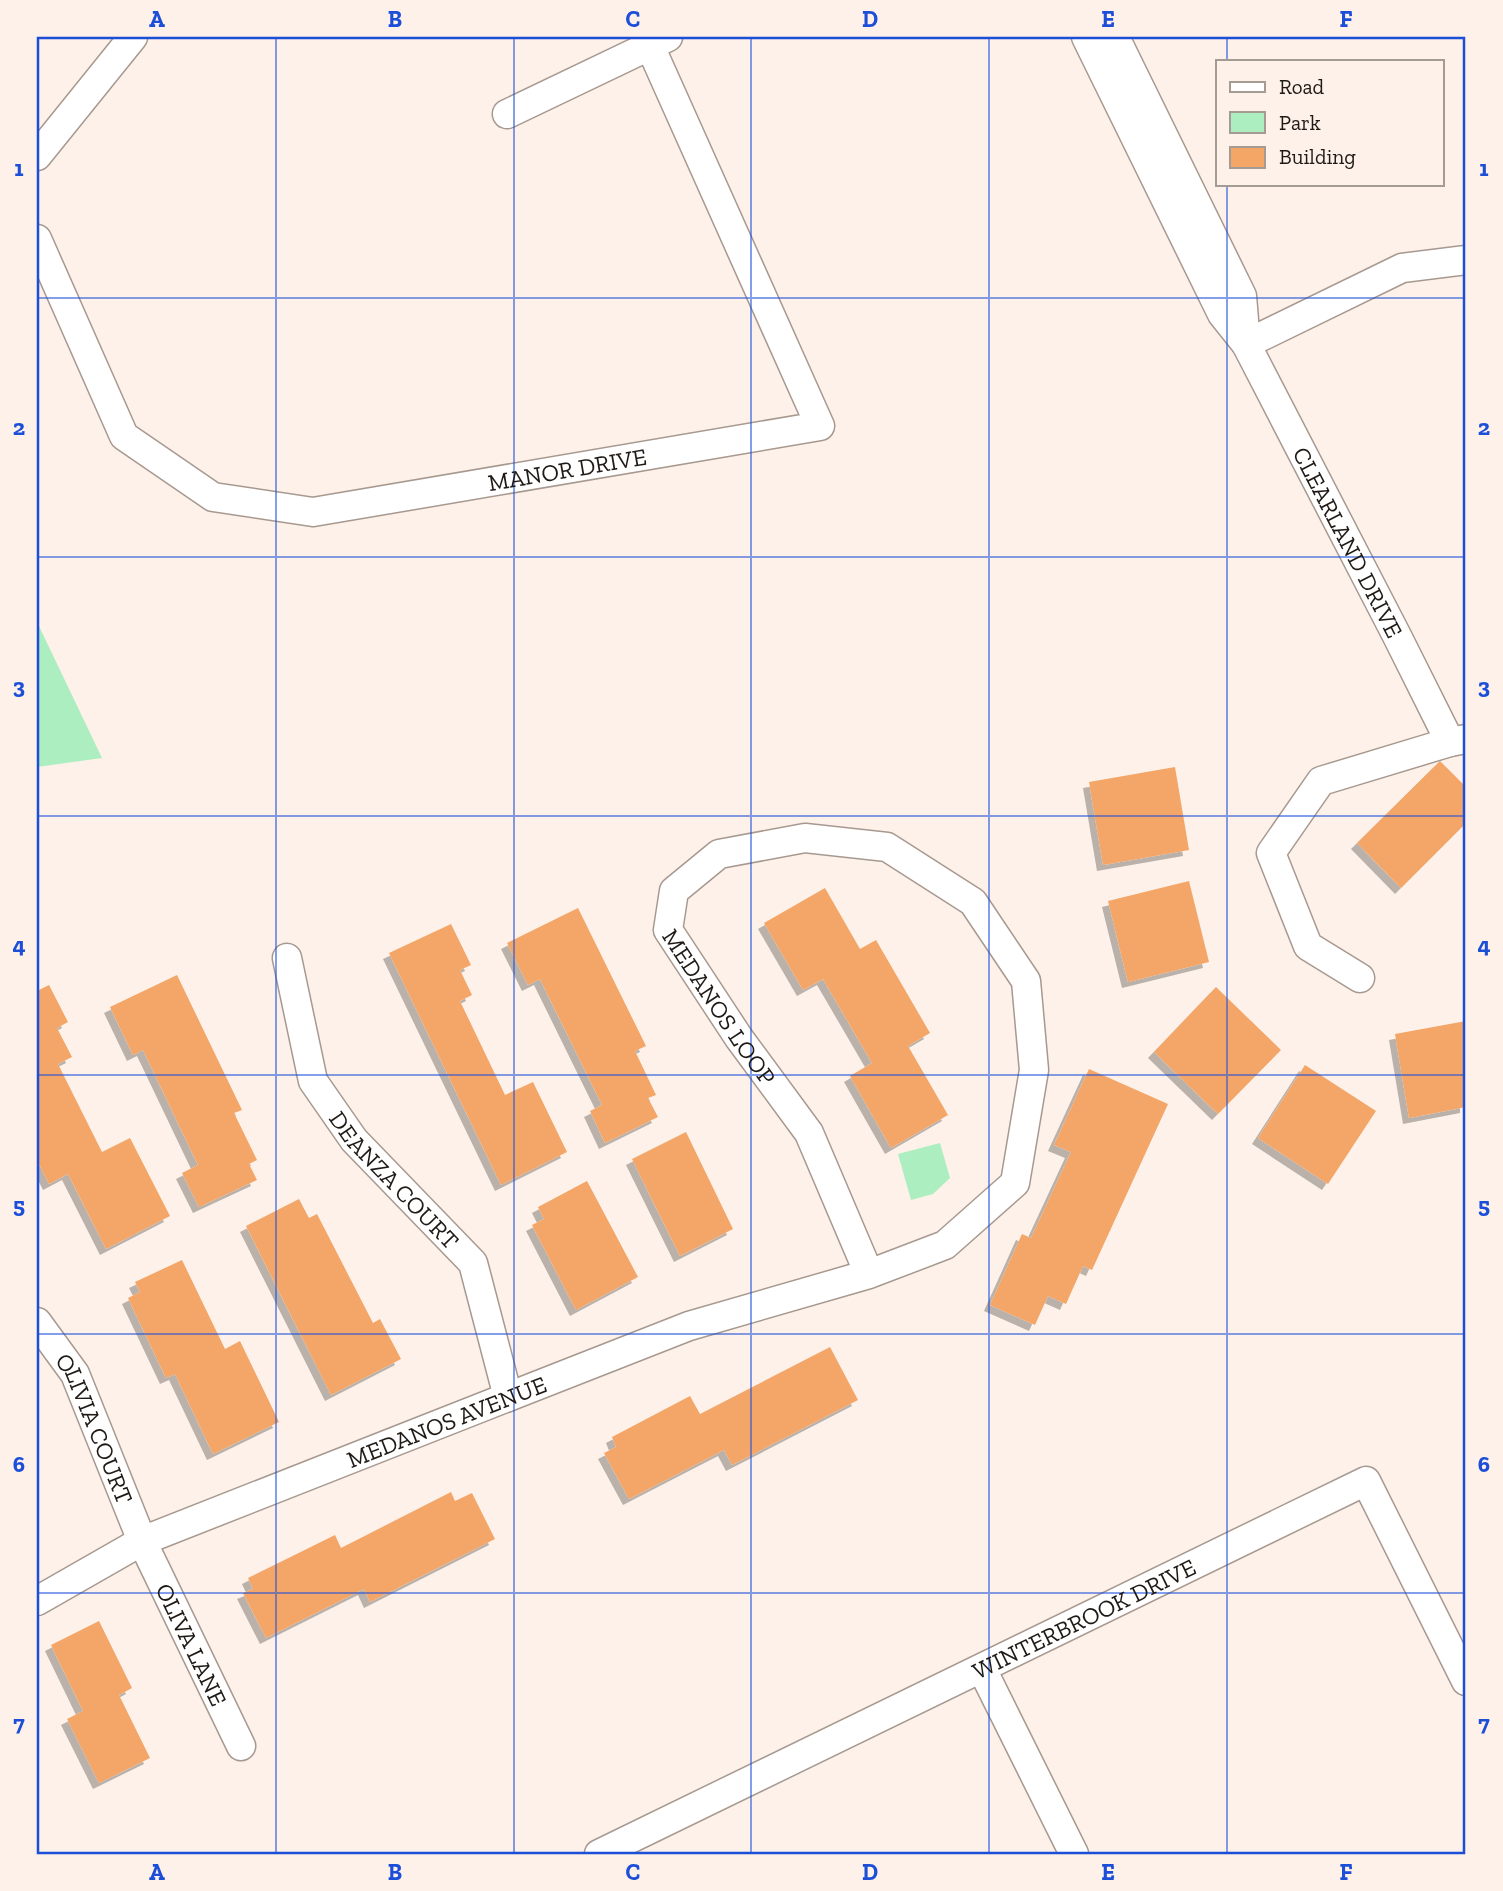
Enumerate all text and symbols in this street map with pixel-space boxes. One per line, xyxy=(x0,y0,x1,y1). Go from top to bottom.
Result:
text: A xyxy=(149,5,165,33)
text: B xyxy=(388,5,402,33)
text: C xyxy=(626,5,640,33)
text: D xyxy=(862,5,878,33)
text: E xyxy=(1101,5,1115,33)
text: F xyxy=(1339,5,1353,33)
legend xyxy=(1216,60,1444,186)
text: Road xyxy=(1279,74,1325,99)
text: Park xyxy=(1279,110,1321,135)
text: Building xyxy=(1279,144,1356,169)
text: 1 xyxy=(14,154,24,182)
text: 1 xyxy=(1479,154,1489,182)
text: 2 xyxy=(13,413,25,441)
text: 2 xyxy=(1478,413,1490,441)
street label: MANOR DRIVE xyxy=(485,441,649,497)
street label: CLEARLAND DRIVE xyxy=(1287,442,1410,642)
text: 3 xyxy=(13,672,25,700)
text: 3 xyxy=(1478,672,1490,700)
street label: MEDANOS LOOP xyxy=(657,923,783,1090)
text: 4 xyxy=(12,931,26,959)
text: 4 xyxy=(1477,931,1491,959)
street label: DEANZA COURT xyxy=(324,1105,466,1255)
text: 5 xyxy=(13,1191,25,1219)
text: 5 xyxy=(1478,1191,1490,1219)
street label: OLIVIA COURT xyxy=(50,1347,140,1508)
street label: MEDANOS AVENUE xyxy=(342,1369,550,1474)
text: 6 xyxy=(13,1450,25,1478)
text: 6 xyxy=(1478,1450,1490,1478)
street label: WINTERBROOK DRIVE xyxy=(967,1552,1200,1685)
street label: OLIVA LANE xyxy=(150,1578,234,1710)
text: 7 xyxy=(13,1709,25,1737)
text: 7 xyxy=(1478,1709,1490,1737)
text: A xyxy=(149,1858,165,1886)
text: B xyxy=(388,1858,402,1886)
text: C xyxy=(626,1858,640,1886)
text: D xyxy=(862,1858,878,1886)
text: E xyxy=(1101,1858,1115,1886)
text: F xyxy=(1339,1858,1353,1886)

